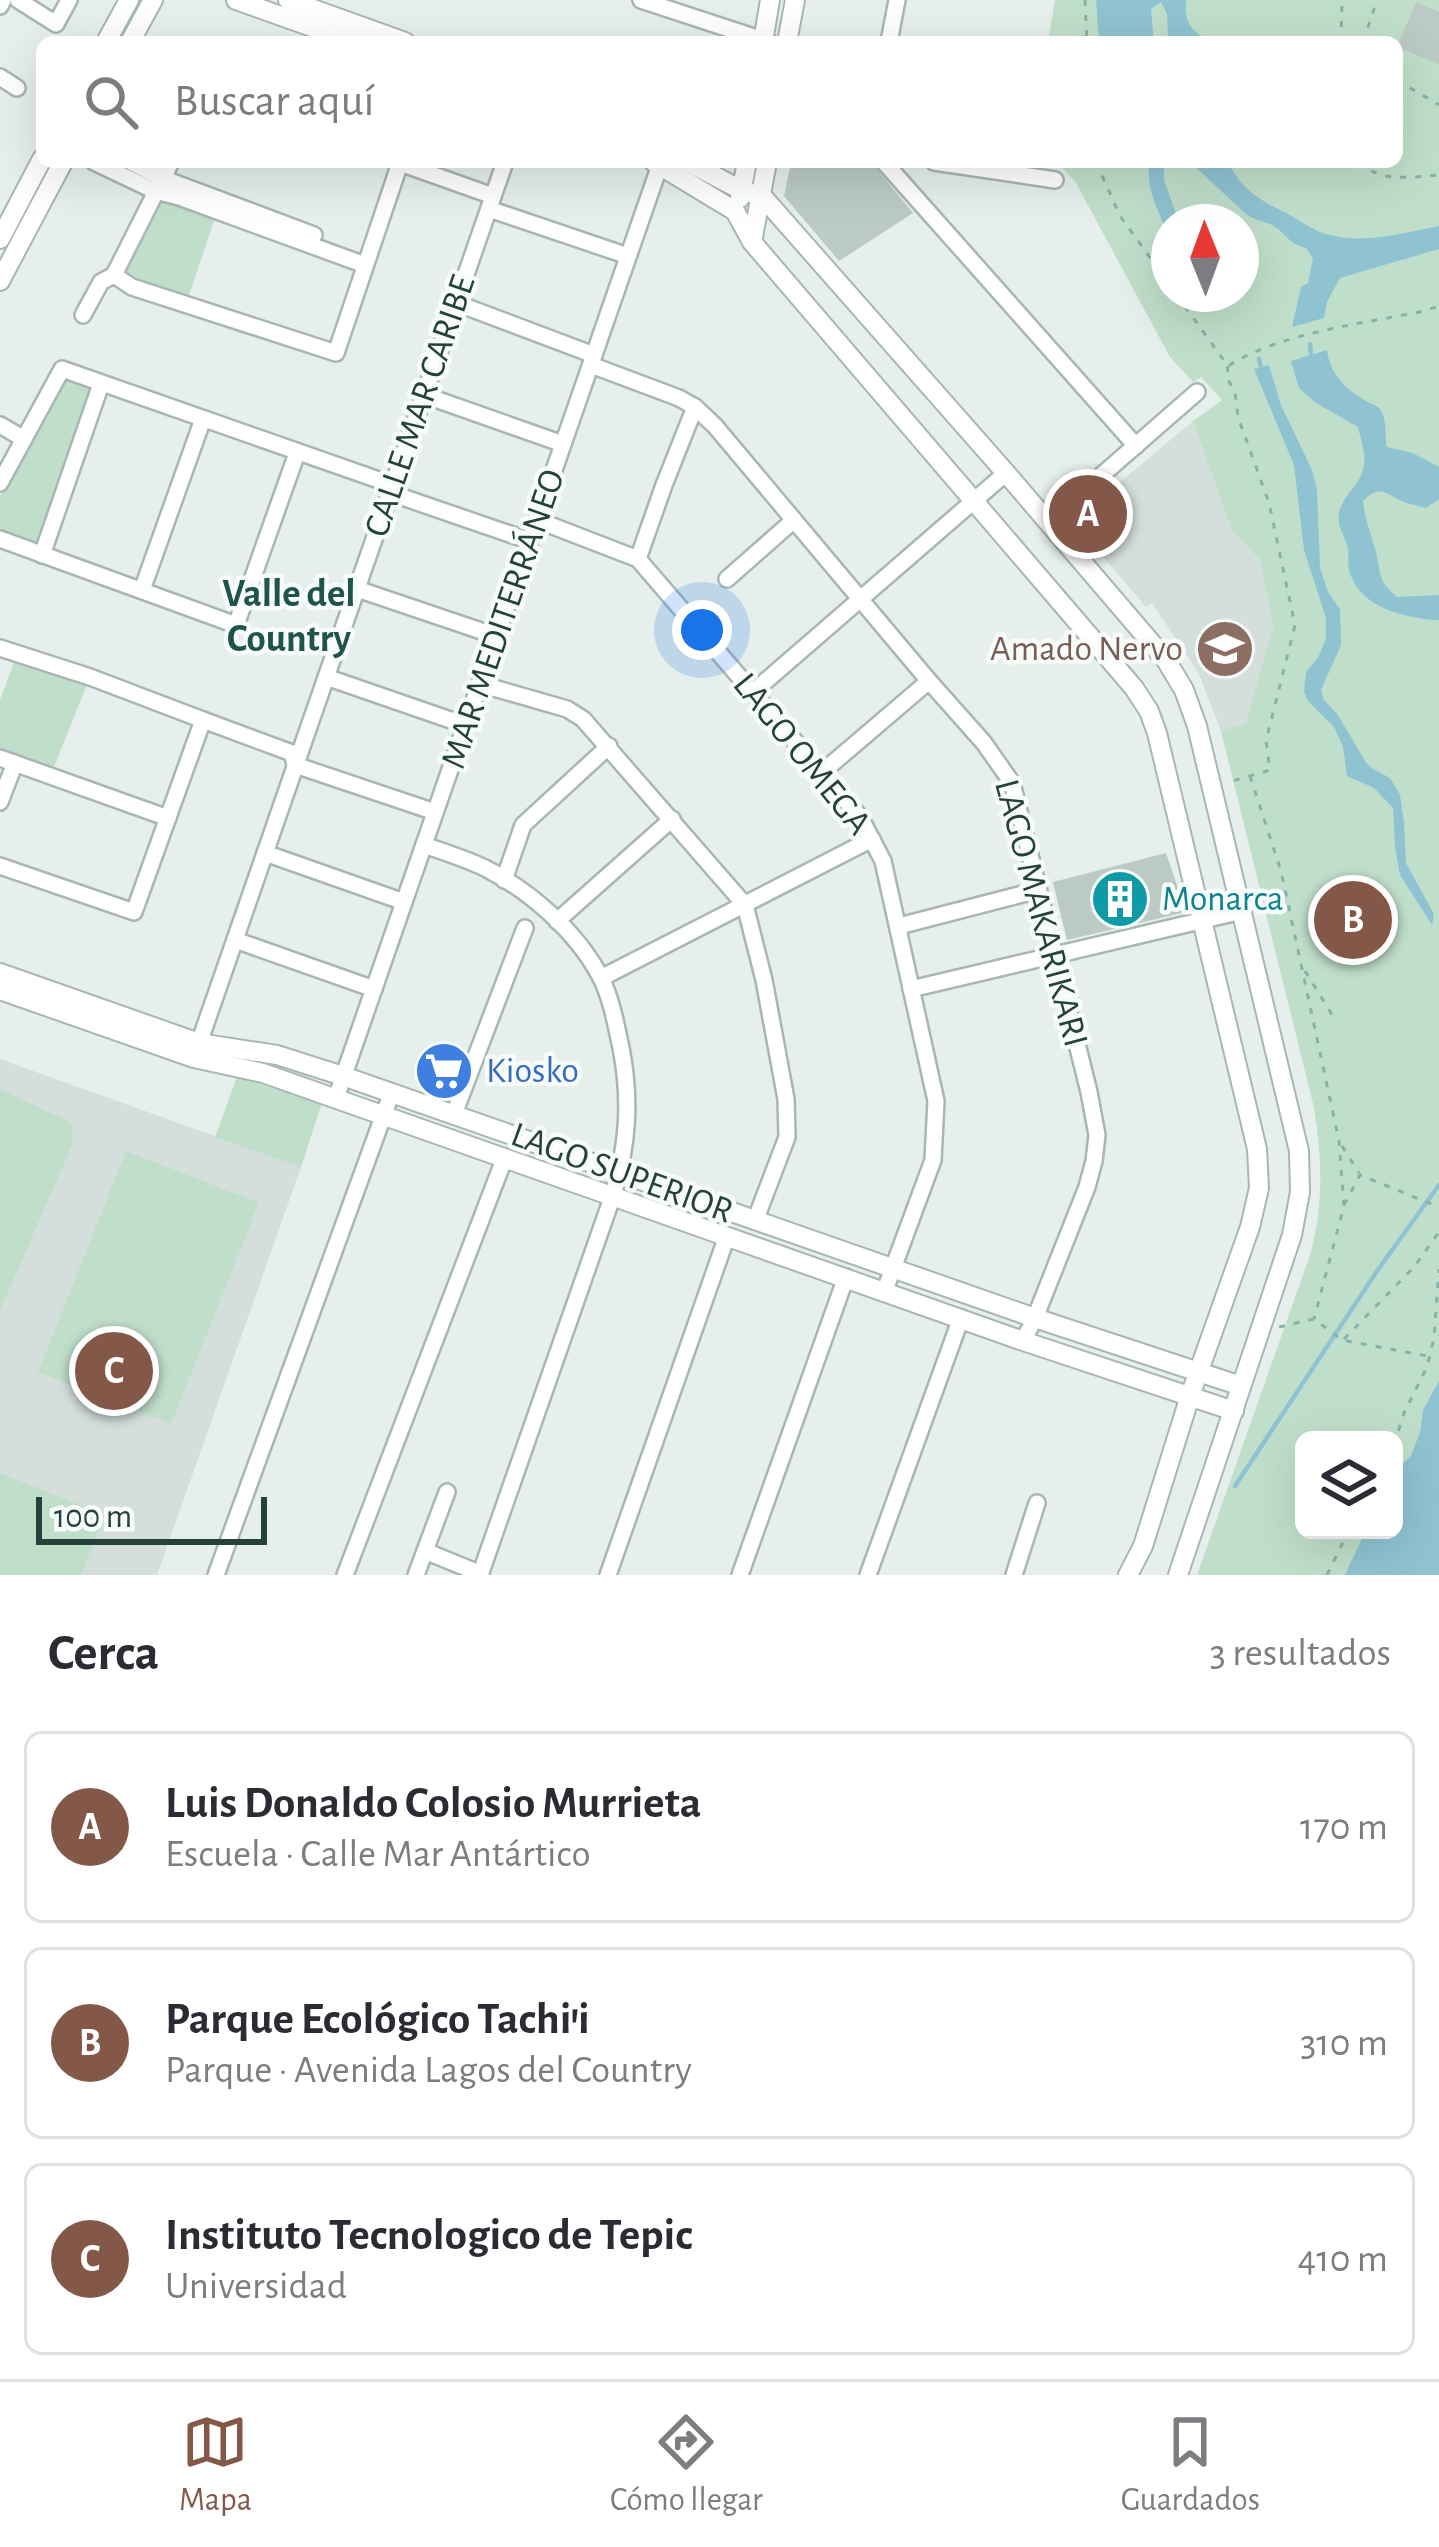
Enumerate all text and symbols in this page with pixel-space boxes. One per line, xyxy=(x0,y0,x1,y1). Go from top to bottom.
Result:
search box xyxy=(36,36,1403,168)
icon: search xyxy=(78,69,144,135)
text: Buscar aquí xyxy=(174,79,374,124)
north arrow xyxy=(1151,204,1259,312)
street label: CALLE MAR CARIBE xyxy=(358,271,482,541)
street label: MAR MEDITERRÁNEO xyxy=(432,464,571,773)
pin: A xyxy=(1049,469,1127,559)
district label: Valle del Country xyxy=(222,575,356,659)
your location xyxy=(672,600,732,660)
school or university icon: Amado Nervo xyxy=(1194,618,1256,680)
place label: Amado Nervo xyxy=(990,631,1183,667)
street label: LAGO OMEGA xyxy=(726,666,878,842)
street label: LAGO MAKARIKARI xyxy=(988,775,1094,1051)
building icon: Monarca xyxy=(1089,868,1151,930)
pin: B xyxy=(1314,875,1392,965)
place label: Monarca xyxy=(1162,881,1284,917)
supermarket icon: Kiosko xyxy=(413,1040,475,1102)
place label: Kiosko xyxy=(486,1053,579,1089)
street label: LAGO SUPERIOR xyxy=(506,1116,738,1230)
pin: C xyxy=(75,1326,153,1416)
map controls xyxy=(1295,1431,1403,1539)
button: layers xyxy=(1295,1431,1403,1539)
scale bar xyxy=(36,1491,267,1544)
text: 100 m xyxy=(54,1501,132,1534)
text: Cerca xyxy=(48,1628,159,1679)
text: 3 resultados xyxy=(1210,1634,1391,1673)
text: Luis Donaldo Colosio Murrieta xyxy=(165,1781,701,1826)
text: A xyxy=(78,1808,102,1847)
text: 170 m xyxy=(1300,1808,1388,1847)
text: Escuela · Calle Mar Antártico xyxy=(165,1835,591,1874)
text: Parque Ecológico Tachi'i xyxy=(165,1997,590,2042)
text: B xyxy=(79,2024,101,2063)
text: 310 m xyxy=(1300,2024,1388,2063)
text: Parque · Avenida Lagos del Country xyxy=(165,2051,692,2090)
text: Instituto Tecnologico de Tepic xyxy=(165,2213,693,2258)
text: C xyxy=(80,2240,100,2279)
text: 410 m xyxy=(1298,2240,1388,2279)
text: Universidad xyxy=(165,2267,347,2306)
tab: Mapa xyxy=(179,2409,252,2521)
tab: Cómo llegar xyxy=(610,2409,763,2521)
tab: Guardados xyxy=(1121,2409,1260,2521)

